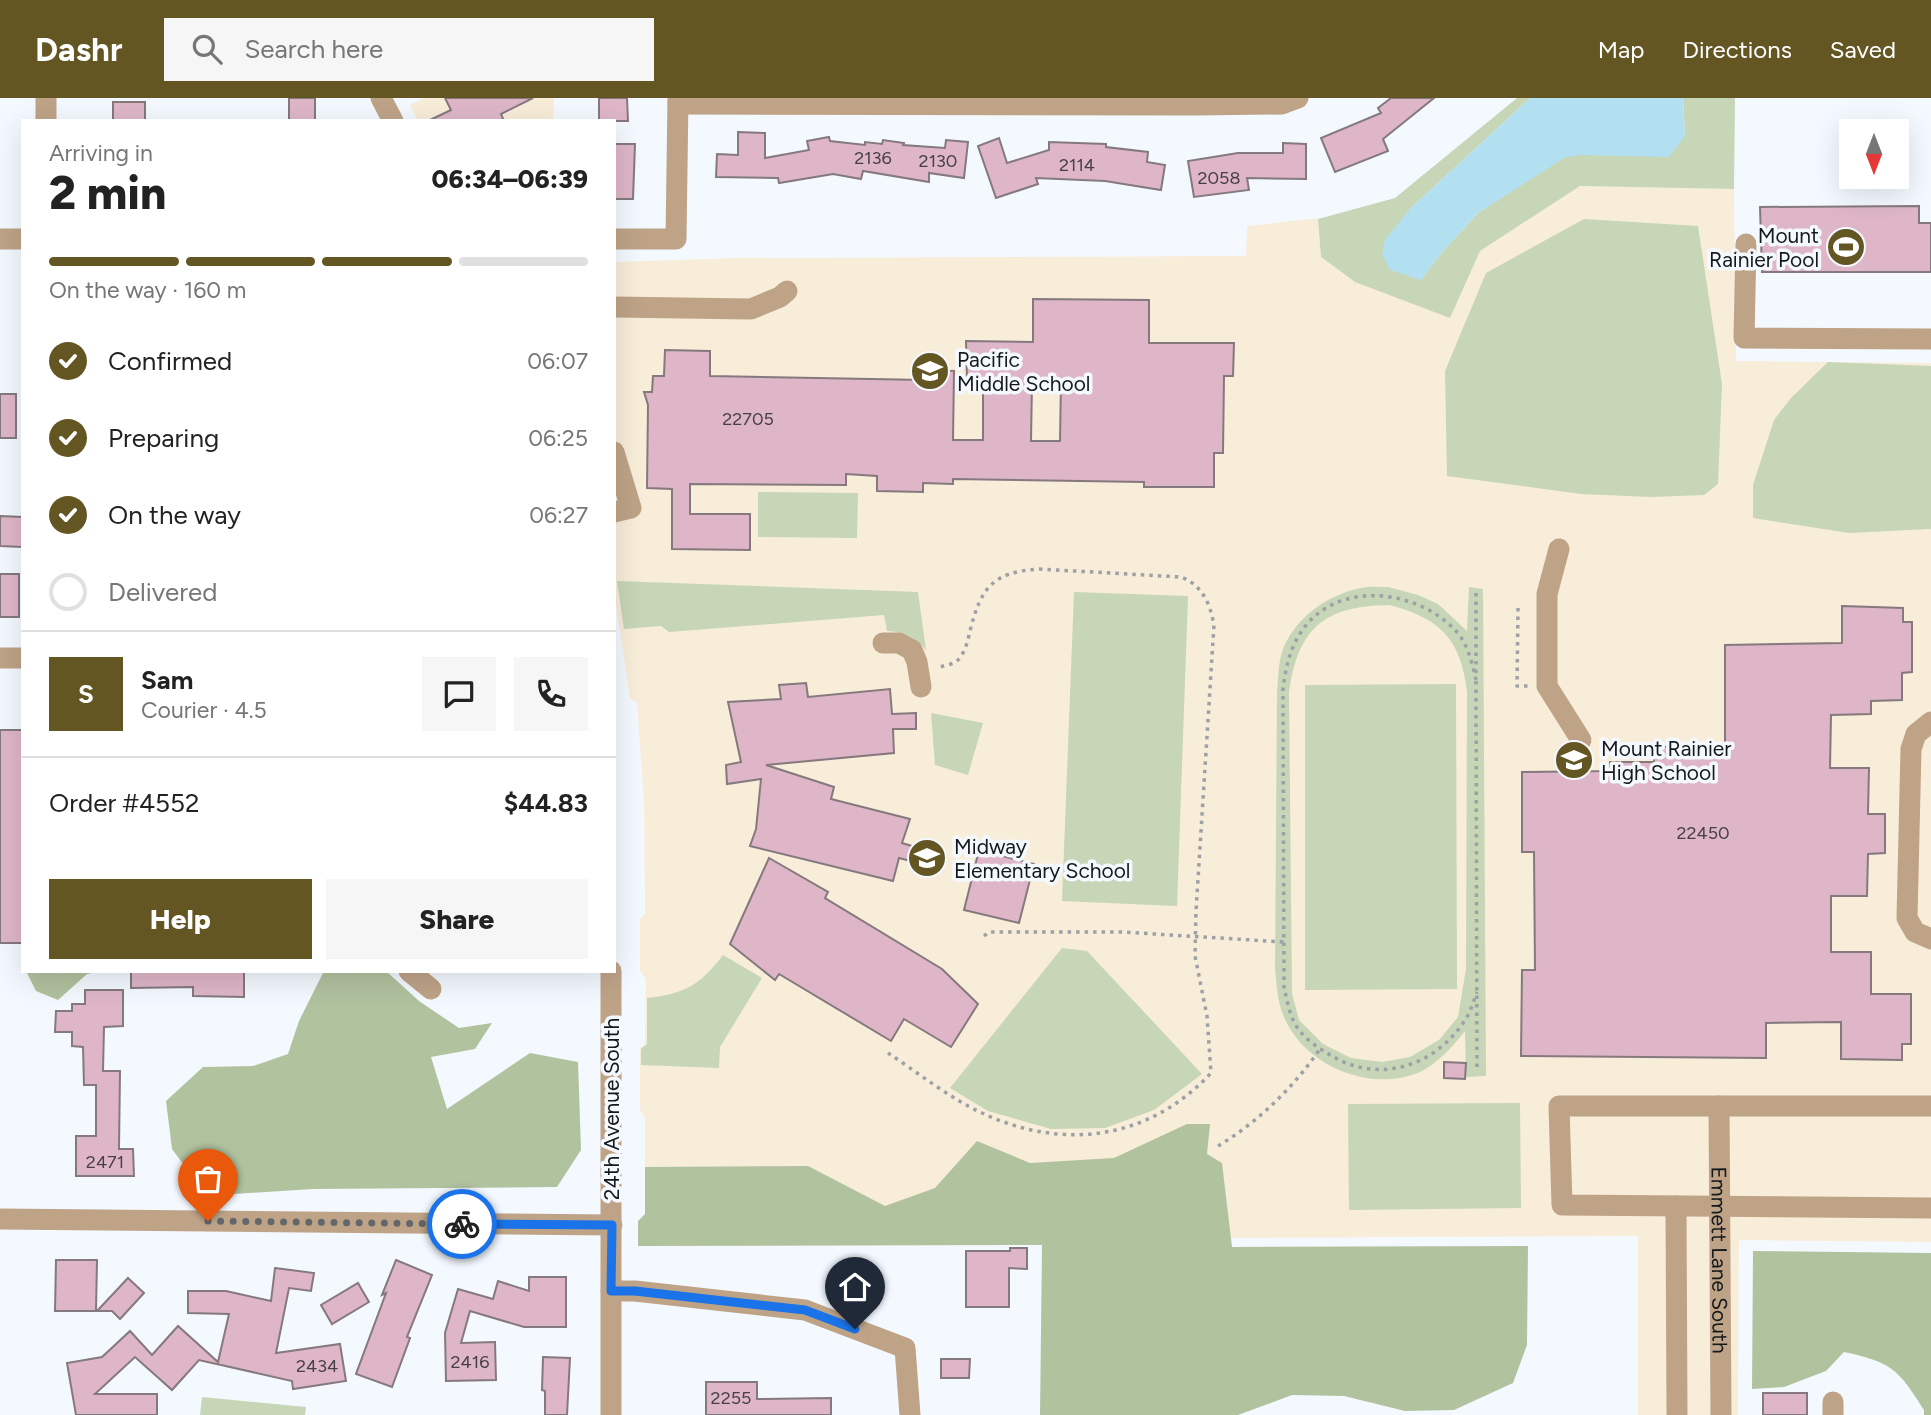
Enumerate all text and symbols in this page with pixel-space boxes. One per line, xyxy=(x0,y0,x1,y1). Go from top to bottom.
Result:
search box xyxy=(164,18,654,81)
text: Dashr xyxy=(35,30,122,69)
icon: search xyxy=(188,30,226,68)
text: Search here xyxy=(244,33,383,65)
text: Map xyxy=(1598,35,1644,64)
text: Directions xyxy=(1682,35,1792,64)
text: Saved xyxy=(1830,35,1896,64)
north arrow xyxy=(1839,119,1909,189)
map controls xyxy=(1839,119,1909,189)
text: Arriving in xyxy=(49,139,153,167)
house number: 2136 xyxy=(854,147,892,169)
house number: 2130 xyxy=(919,150,957,172)
house number: 2114 xyxy=(1059,154,1095,176)
text: 06:34–06:39 xyxy=(431,163,588,195)
text: 2 min xyxy=(49,165,166,221)
house number: 2058 xyxy=(1197,167,1241,189)
place label: Mount Rainier Pool xyxy=(1709,223,1819,272)
sports icon: Mount Rainier Pool xyxy=(1825,226,1867,268)
text: On the way · 160 m xyxy=(49,276,246,304)
icon: check xyxy=(49,342,87,380)
text: Confirmed xyxy=(108,345,232,377)
text: 06:07 xyxy=(527,347,588,375)
place label: Pacific Middle School xyxy=(957,347,1090,396)
school or university icon: Pacific Middle School xyxy=(909,350,951,392)
house number: 22705 xyxy=(722,408,774,430)
icon: check xyxy=(49,419,87,457)
text: Preparing xyxy=(108,422,219,454)
text: 06:25 xyxy=(528,424,588,452)
icon: check xyxy=(49,496,87,534)
text: On the way xyxy=(108,499,241,531)
text: 06:27 xyxy=(529,501,588,529)
text: Delivered xyxy=(108,576,217,608)
button: chat xyxy=(422,657,496,731)
button: phone xyxy=(514,657,588,731)
text: Sam xyxy=(141,664,193,696)
text: S xyxy=(78,678,94,710)
text: Courier · 4.5 xyxy=(141,696,267,724)
place label: Mount Rainier High School xyxy=(1601,736,1731,785)
school or university icon: Mount Rainier High School xyxy=(1553,739,1595,781)
text: Order #4552 xyxy=(49,787,200,819)
text: $44.83 xyxy=(504,787,588,819)
house number: 22450 xyxy=(1676,822,1730,844)
place label: Midway Elementary School xyxy=(954,834,1130,883)
school or university icon: Midway Elementary School xyxy=(906,837,948,879)
button: Help xyxy=(49,879,312,959)
button: Share xyxy=(326,879,588,959)
street label: 24th Avenue South xyxy=(599,1018,624,1200)
pin xyxy=(178,1149,238,1221)
house number: 2471 xyxy=(86,1151,124,1173)
icon: bag xyxy=(189,1160,227,1198)
street label: Emmett Lane South xyxy=(1707,1166,1733,1354)
courier xyxy=(427,1189,497,1259)
icon: bike xyxy=(443,1205,481,1243)
pin xyxy=(825,1257,885,1329)
icon: home xyxy=(836,1268,874,1306)
house number: 2416 xyxy=(451,1351,489,1373)
house number: 2434 xyxy=(296,1355,338,1377)
house number: 2255 xyxy=(711,1387,751,1409)

